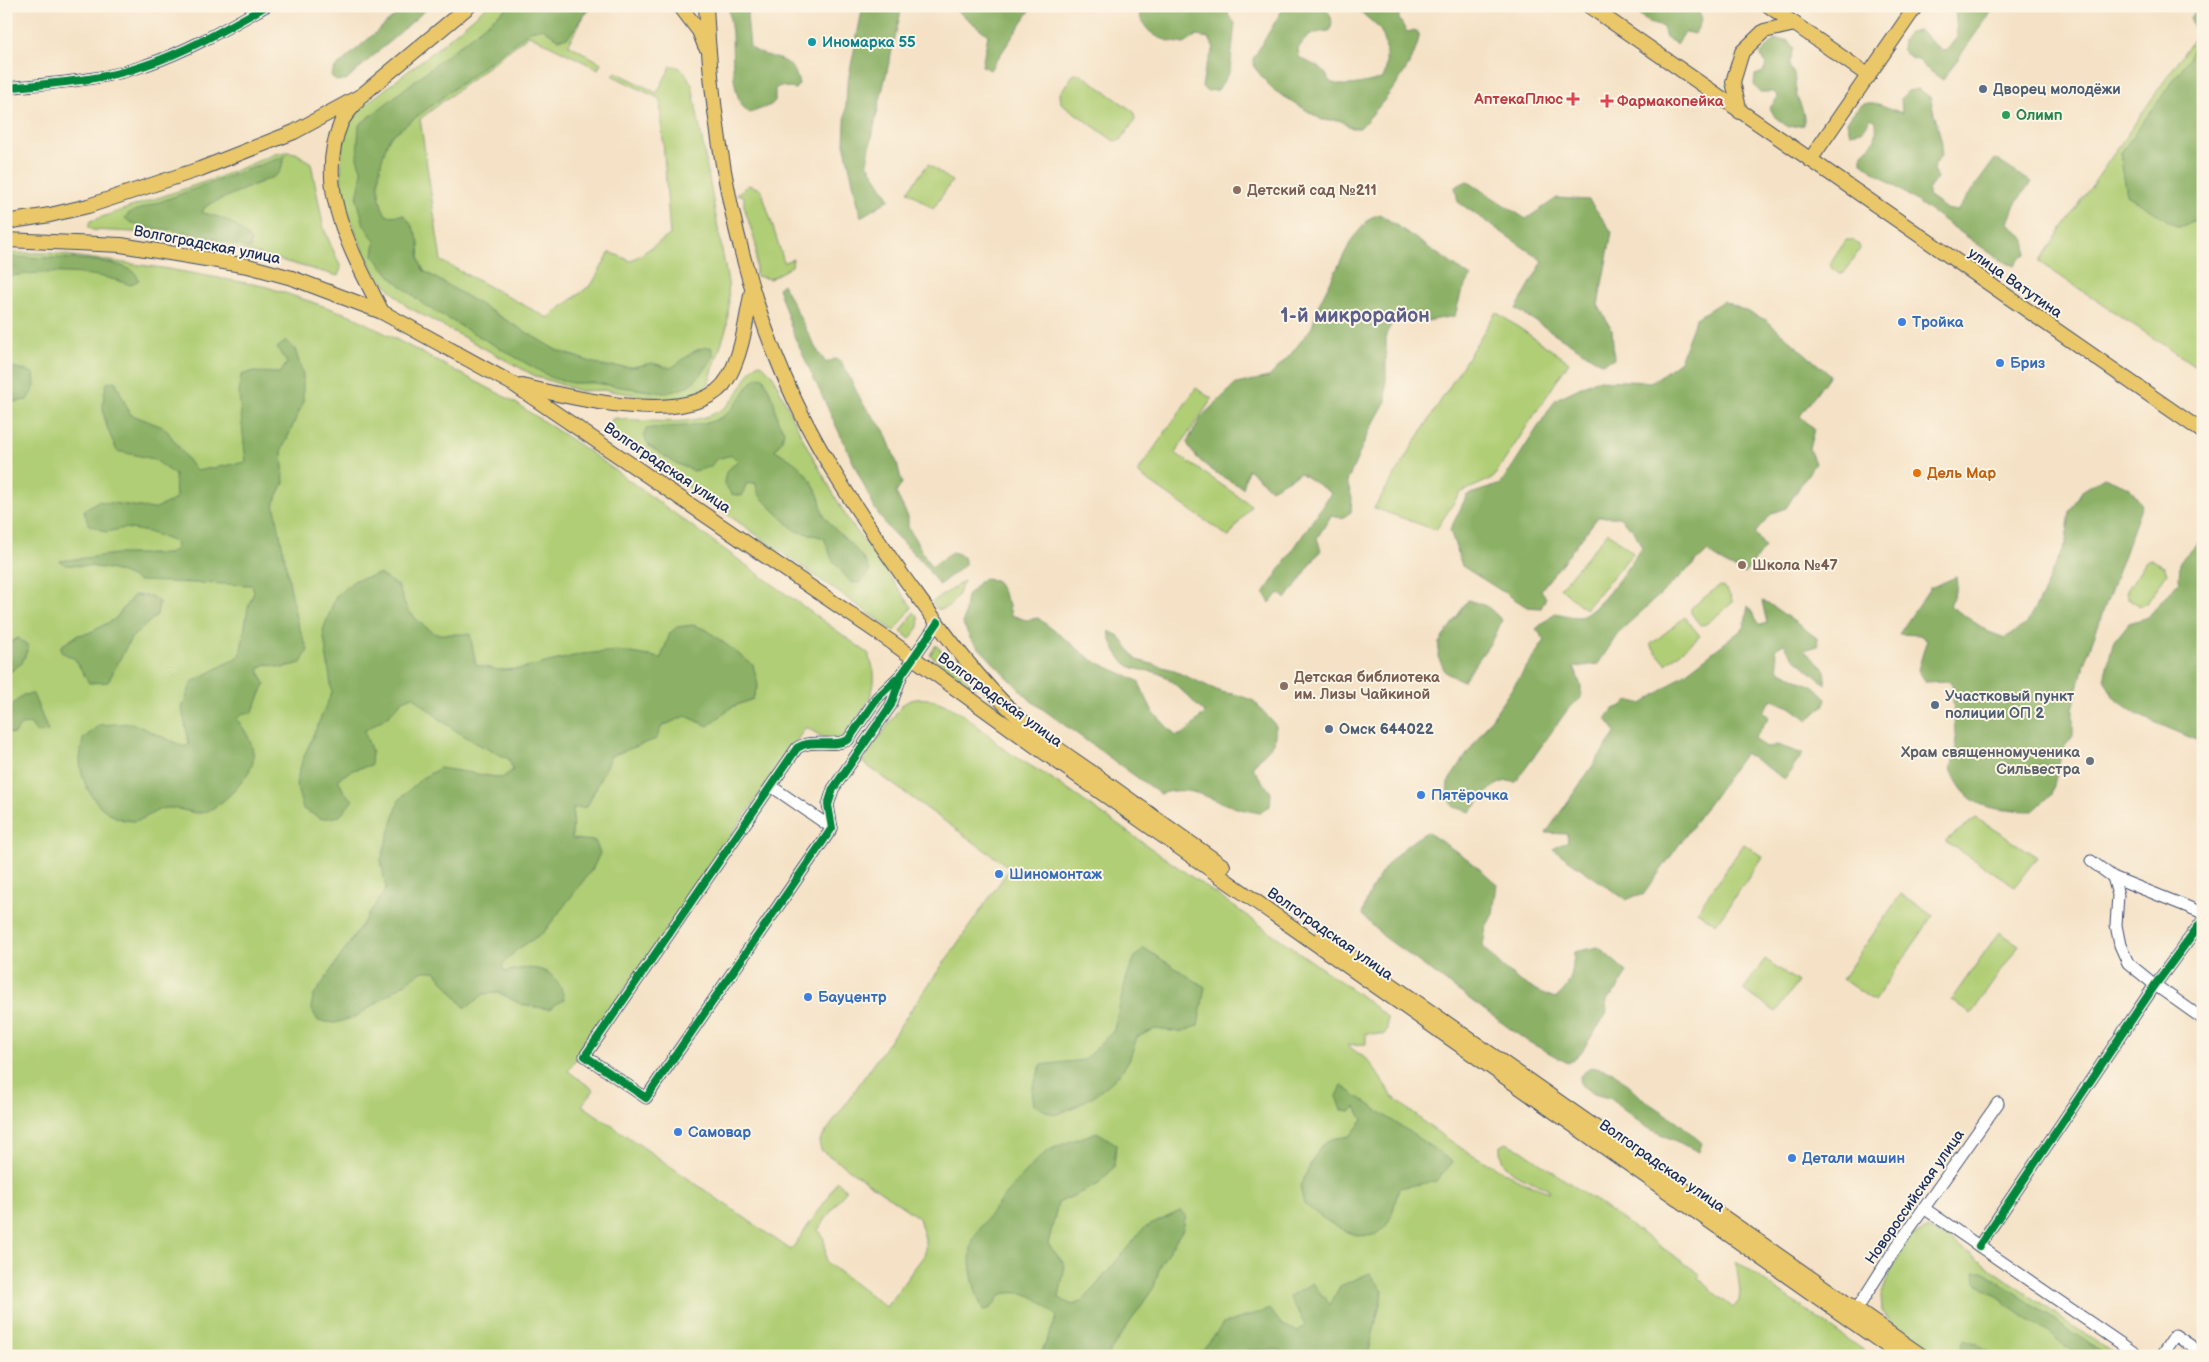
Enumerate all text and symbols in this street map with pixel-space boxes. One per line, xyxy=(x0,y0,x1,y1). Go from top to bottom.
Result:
place label: Иномарка 55 xyxy=(822,33,916,52)
marker: Иномарка 55 xyxy=(806,36,818,48)
place label: Дворец молодёжи xyxy=(1993,80,2121,99)
marker: Дворец молодёжи xyxy=(1977,83,1989,95)
place label: АптекаПлюс xyxy=(1473,90,1563,109)
place label: Фармакопейка xyxy=(1617,92,1724,111)
marker: АптекаПлюс xyxy=(1567,93,1579,105)
marker: Фармакопейка xyxy=(1601,95,1613,107)
place label: Олимп xyxy=(2016,106,2063,125)
marker: Олимп xyxy=(2000,109,2012,121)
place label: Детский сад №211 xyxy=(1247,181,1377,200)
marker: Детский сад №211 xyxy=(1231,184,1243,196)
street label: Волгоградская улица xyxy=(132,221,282,269)
street label: улица Ватутина xyxy=(1964,244,2066,323)
district label: 1-й микрорайон xyxy=(1280,304,1430,328)
place label: Тройка xyxy=(1912,313,1964,332)
marker: Тройка xyxy=(1896,316,1908,328)
place label: Бриз xyxy=(2010,354,2045,373)
marker: Бриз xyxy=(1994,357,2006,369)
street label: Волгоградская улица xyxy=(600,418,734,518)
place label: Дель Мар xyxy=(1927,464,1996,483)
marker: Дель Мар xyxy=(1911,467,1923,479)
place label: Школа №47 xyxy=(1752,556,1838,575)
marker: Школа №47 xyxy=(1736,559,1748,571)
street label: Волгоградская улица xyxy=(934,648,1066,752)
place label: Детская библиотека им. Лизы Чайкиной xyxy=(1294,668,1440,704)
marker: Детская библиотека им. Лизы Чайкиной xyxy=(1278,680,1290,692)
place label: Участковый пункт полиции ОП 2 xyxy=(1945,687,2075,723)
marker: Участковый пункт полиции ОП 2 xyxy=(1929,699,1941,711)
place label: Омск 644022 xyxy=(1339,720,1434,739)
marker: Омск 644022 xyxy=(1323,723,1335,735)
place label: Храм священномученика Сильвестра xyxy=(1900,743,2080,779)
marker: Храм священномученика Сильвестра xyxy=(2084,755,2096,767)
place label: Пятёрочка xyxy=(1431,786,1509,805)
marker: Пятёрочка xyxy=(1415,789,1427,801)
place label: Шиномонтаж xyxy=(1009,865,1102,884)
marker: Шиномонтаж xyxy=(993,868,1005,880)
street label: Волгоградская улица xyxy=(1263,883,1397,985)
place label: Бауцентр xyxy=(818,988,887,1007)
marker: Бауцентр xyxy=(802,991,814,1003)
street label: Волгоградская улица xyxy=(1595,1115,1729,1217)
place label: Самовар xyxy=(688,1123,751,1142)
marker: Самовар xyxy=(672,1126,684,1138)
street label: Новороссийская улица xyxy=(1861,1126,1969,1268)
place label: Детали машин xyxy=(1802,1149,1905,1168)
marker: Детали машин xyxy=(1786,1152,1798,1164)

